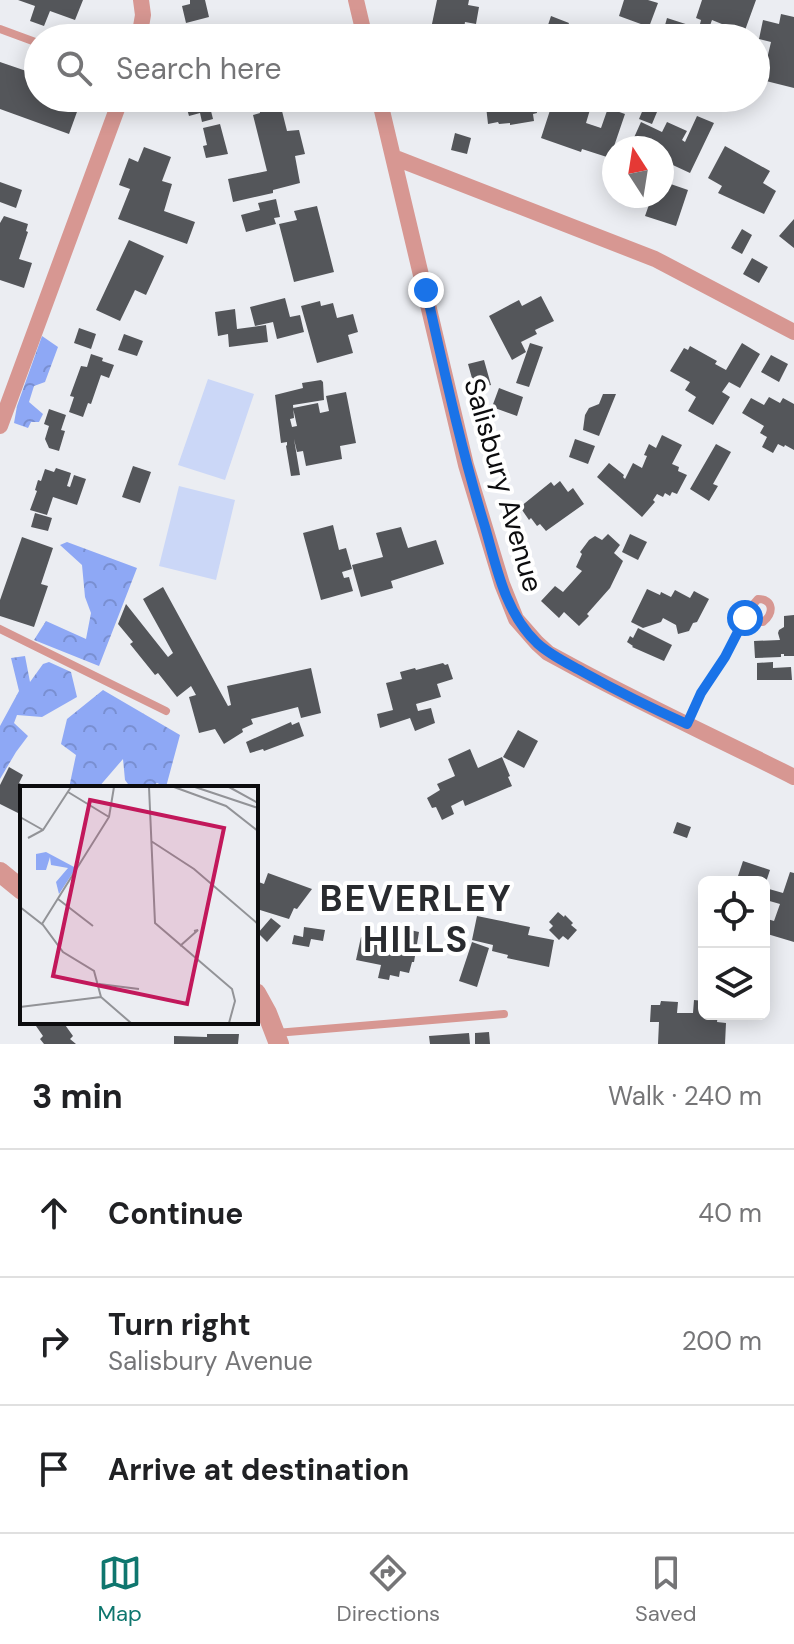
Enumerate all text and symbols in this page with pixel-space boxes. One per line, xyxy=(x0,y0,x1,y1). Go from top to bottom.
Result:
search box xyxy=(24,24,770,112)
icon: search xyxy=(52,46,96,90)
text: Search here xyxy=(116,49,282,88)
north arrow xyxy=(602,136,674,208)
route end xyxy=(408,272,444,308)
street label: Salisbury Avenue xyxy=(455,374,552,596)
route start xyxy=(727,600,763,636)
inset map xyxy=(20,786,258,1024)
district label: BEVERLEY HILLS xyxy=(319,875,513,963)
map controls xyxy=(698,876,770,1020)
button: locate xyxy=(698,876,770,948)
button: layers xyxy=(698,948,770,1020)
text: 3 min xyxy=(32,1074,123,1119)
text: Walk · 240 m xyxy=(608,1079,762,1113)
icon: ahead xyxy=(32,1191,76,1235)
text: Continue xyxy=(108,1194,243,1233)
text: 40 m xyxy=(698,1196,762,1230)
text: Turn right xyxy=(108,1305,251,1344)
icon: right xyxy=(32,1319,76,1363)
text: 200 m xyxy=(682,1324,762,1358)
text: Salisbury Avenue xyxy=(108,1344,313,1378)
icon: arrive xyxy=(32,1447,76,1491)
text: Arrive at destination xyxy=(108,1450,409,1489)
tab: Map xyxy=(97,1551,142,1628)
tab: Directions xyxy=(337,1551,440,1628)
tab: Saved xyxy=(635,1551,697,1628)

